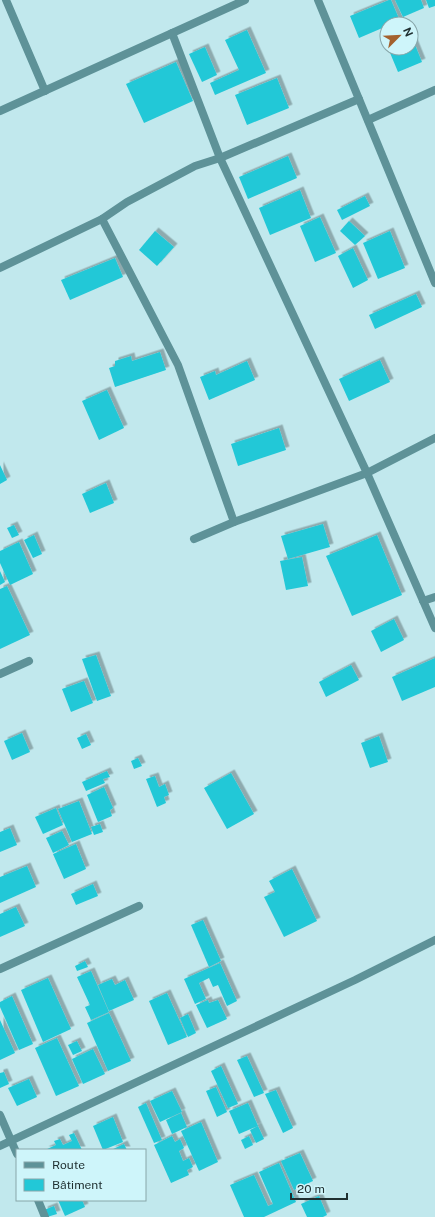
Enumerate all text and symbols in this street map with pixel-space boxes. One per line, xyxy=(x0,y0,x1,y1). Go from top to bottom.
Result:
north arrow xyxy=(379,16,419,56)
text: N xyxy=(401,26,415,38)
legend xyxy=(16,1149,146,1201)
text: Route xyxy=(52,1158,85,1172)
scale bar xyxy=(291,1175,347,1201)
text: Bâtiment xyxy=(52,1178,103,1192)
text: 20 m xyxy=(297,1182,325,1196)

